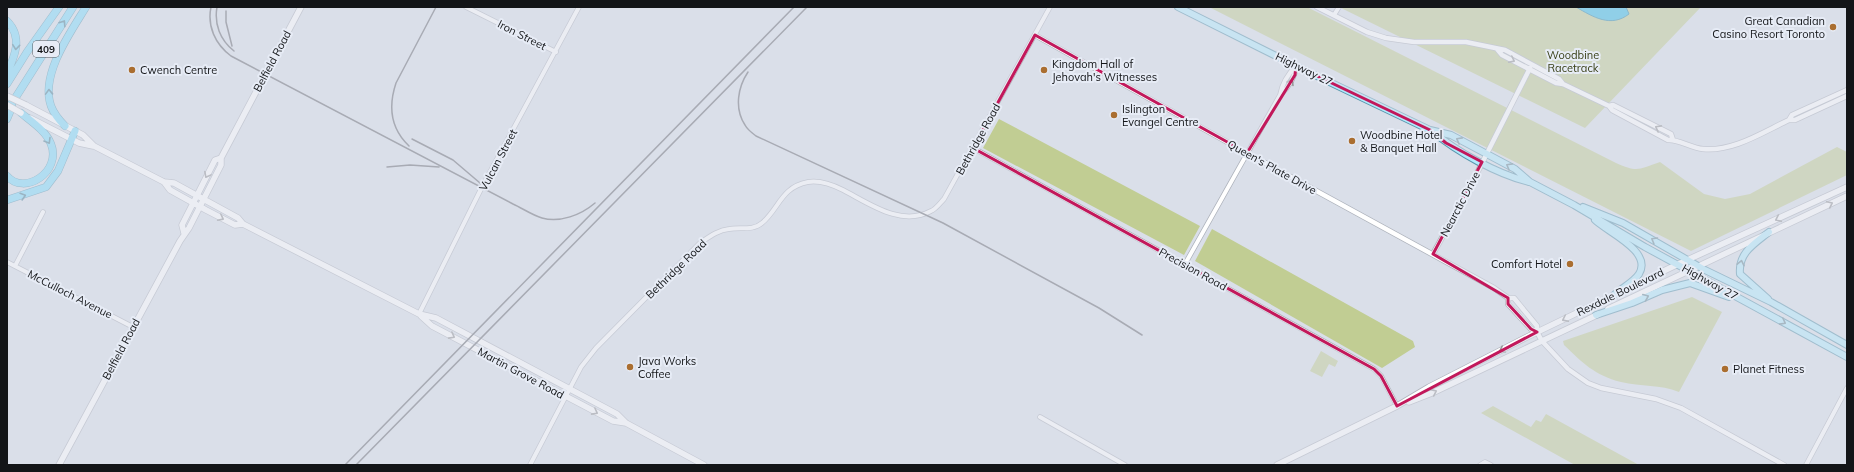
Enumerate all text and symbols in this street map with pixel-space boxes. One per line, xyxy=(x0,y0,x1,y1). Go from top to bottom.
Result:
place label: Great Canadian Casino Resort Toronto xyxy=(1712,14,1825,41)
street label: Iron Street xyxy=(495,17,549,53)
one-way arrow xyxy=(58,20,65,27)
marker: Great Canadian Casino Resort Toronto xyxy=(1828,22,1838,32)
street label: Belfield Road xyxy=(250,28,294,94)
road number: 409 xyxy=(33,41,59,57)
one-way arrow xyxy=(12,44,21,50)
park label: Woodbine Racetrack xyxy=(1547,48,1599,75)
street label: Highway 27 xyxy=(1273,49,1335,89)
one-way arrow xyxy=(1508,56,1515,63)
place label: Kingdom Hall of Jehovah's Witnesses xyxy=(1052,57,1157,84)
place label: Cwench Centre xyxy=(140,63,217,77)
marker: Cwench Centre xyxy=(127,65,137,75)
marker: Kingdom Hall of Jehovah's Witnesses xyxy=(1039,65,1049,75)
one-way arrow xyxy=(1286,79,1293,86)
one-way arrow xyxy=(44,89,53,95)
street label: Bethridge Road xyxy=(953,101,1003,177)
place label: Islington Evangel Centre xyxy=(1122,102,1199,129)
marker: Islington Evangel Centre xyxy=(1109,110,1119,120)
one-way arrow xyxy=(1655,125,1662,132)
street label: Vulcan Street xyxy=(476,127,520,193)
place label: Woodbine Hotel & Banquet Hall xyxy=(1360,128,1442,155)
one-way arrow xyxy=(44,136,51,143)
marker: Woodbine Hotel & Banquet Hall xyxy=(1347,136,1357,146)
street label: Queen's Plate Drive xyxy=(1225,137,1319,197)
one-way arrow xyxy=(1456,137,1463,144)
one-way arrow xyxy=(1506,164,1514,171)
street label: Nearctic Drive xyxy=(1437,169,1483,239)
one-way arrow xyxy=(204,171,212,178)
one-way arrow xyxy=(19,192,26,201)
one-way arrow xyxy=(1825,201,1833,209)
one-way arrow xyxy=(217,213,224,221)
one-way arrow xyxy=(1775,214,1782,222)
street label: Bethridge Road xyxy=(643,236,709,302)
one-way arrow xyxy=(1651,238,1658,245)
street label: Precision Road xyxy=(1157,245,1229,293)
place label: Comfort Hotel xyxy=(1491,257,1562,271)
marker: Comfort Hotel xyxy=(1565,259,1575,269)
one-way arrow xyxy=(1737,259,1745,266)
street label: Highway 27 xyxy=(1679,261,1741,303)
street label: Rexdale Boulevard xyxy=(1574,265,1666,319)
street label: McCulloch Avenue xyxy=(25,267,115,321)
one-way arrow xyxy=(1643,294,1650,302)
one-way arrow xyxy=(1562,314,1569,322)
street label: Belfield Road xyxy=(99,316,143,382)
one-way arrow xyxy=(1778,318,1786,325)
one-way arrow xyxy=(447,331,455,339)
street label: Martin Grove Road xyxy=(475,344,567,402)
one-way arrow xyxy=(1499,345,1507,352)
place label: Java Works Coffee xyxy=(638,354,696,381)
marker: Java Works Coffee xyxy=(625,362,635,372)
place label: Planet Fitness xyxy=(1733,362,1805,376)
marker: Planet Fitness xyxy=(1720,364,1730,374)
one-way arrow xyxy=(1429,389,1437,397)
one-way arrow xyxy=(591,407,599,415)

